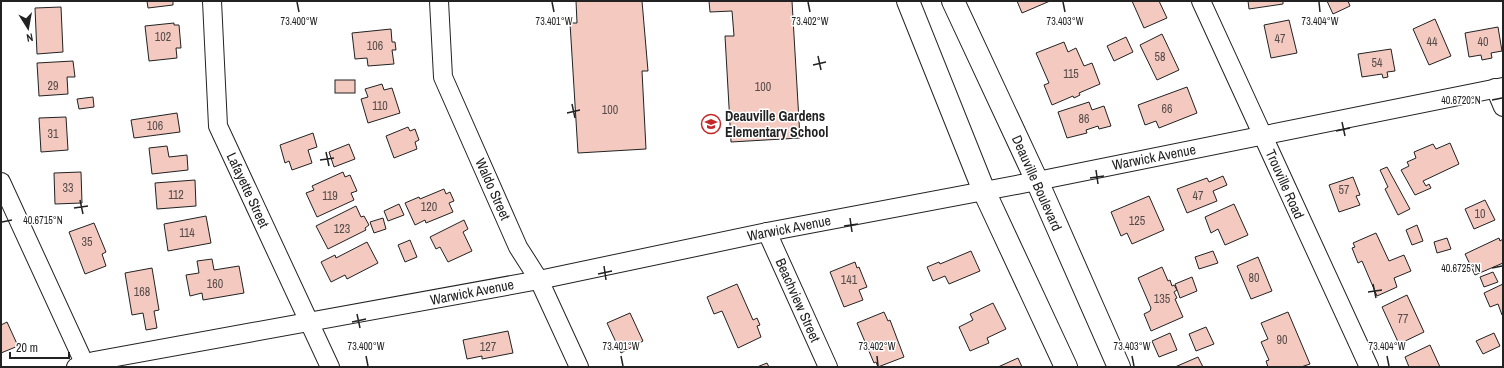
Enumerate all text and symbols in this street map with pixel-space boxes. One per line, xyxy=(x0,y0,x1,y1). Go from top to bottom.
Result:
north arrow xyxy=(8,8,48,48)
text: 73.400°W xyxy=(281,15,318,28)
text: 73.401°W xyxy=(536,15,573,28)
text: 73.402°W xyxy=(792,15,829,28)
text: 73.403°W xyxy=(1047,15,1084,28)
text: 73.404°W xyxy=(1302,15,1339,28)
house number: 102 xyxy=(155,29,171,45)
text: N xyxy=(25,30,34,45)
house number: 47 xyxy=(1275,31,1286,47)
house number: 44 xyxy=(1427,34,1438,50)
house number: 40 xyxy=(1478,34,1488,50)
house number: 106 xyxy=(367,38,383,54)
house number: 58 xyxy=(1155,49,1165,65)
house number: 54 xyxy=(1372,55,1383,71)
house number: 115 xyxy=(1063,66,1079,82)
house number: 29 xyxy=(48,78,58,94)
house number: 100 xyxy=(755,79,771,95)
text: 40.6720°N xyxy=(1441,94,1481,107)
house number: 110 xyxy=(372,98,388,114)
house number: 66 xyxy=(1162,101,1172,117)
house number: 100 xyxy=(602,102,618,118)
place label: Deauville Gardens Elementary School xyxy=(725,107,828,141)
house number: 86 xyxy=(1079,111,1089,127)
school or university icon: Deauville Gardens Elementary School xyxy=(700,113,722,135)
house number: 106 xyxy=(147,118,163,134)
house number: 31 xyxy=(48,126,59,142)
street label: Deauville Boulevard xyxy=(1008,132,1066,234)
street label: Warwick Avenue xyxy=(1111,140,1197,174)
street label: Trouville Road xyxy=(1262,146,1308,222)
street label: Lafayette Street xyxy=(223,149,273,231)
street label: Waldo Street xyxy=(471,155,515,223)
house number: 33 xyxy=(63,180,73,196)
house number: 57 xyxy=(1339,182,1350,198)
house number: 112 xyxy=(168,187,184,203)
house number: 119 xyxy=(322,188,338,204)
house number: 47 xyxy=(1193,188,1204,204)
house number: 120 xyxy=(421,199,437,215)
house number: 10 xyxy=(1475,206,1485,222)
street label: Warwick Avenue xyxy=(746,211,832,245)
house number: 125 xyxy=(1129,213,1146,229)
text: 40.6715°N xyxy=(23,214,63,227)
house number: 123 xyxy=(334,221,350,237)
house number: 114 xyxy=(179,225,195,241)
house number: 35 xyxy=(82,234,93,250)
street label: Beachview Street xyxy=(771,255,825,345)
text: 40.6725°N xyxy=(1441,262,1481,275)
house number: 80 xyxy=(1249,270,1259,286)
house number: 141 xyxy=(841,272,858,288)
street label: Warwick Avenue xyxy=(429,275,515,309)
house number: 160 xyxy=(207,276,223,292)
house number: 168 xyxy=(134,284,150,300)
house number: 135 xyxy=(1154,291,1171,307)
house number: 77 xyxy=(1398,311,1409,327)
house number: 90 xyxy=(1277,332,1287,348)
scale bar xyxy=(10,334,69,360)
house number: 127 xyxy=(480,339,497,355)
text: 20 m xyxy=(16,340,38,356)
text: 73.400°W xyxy=(348,340,385,353)
text: 73.401°W xyxy=(603,340,640,353)
text: 73.402°W xyxy=(859,340,896,353)
text: 73.403°W xyxy=(1114,340,1151,353)
text: 73.404°W xyxy=(1369,340,1406,353)

